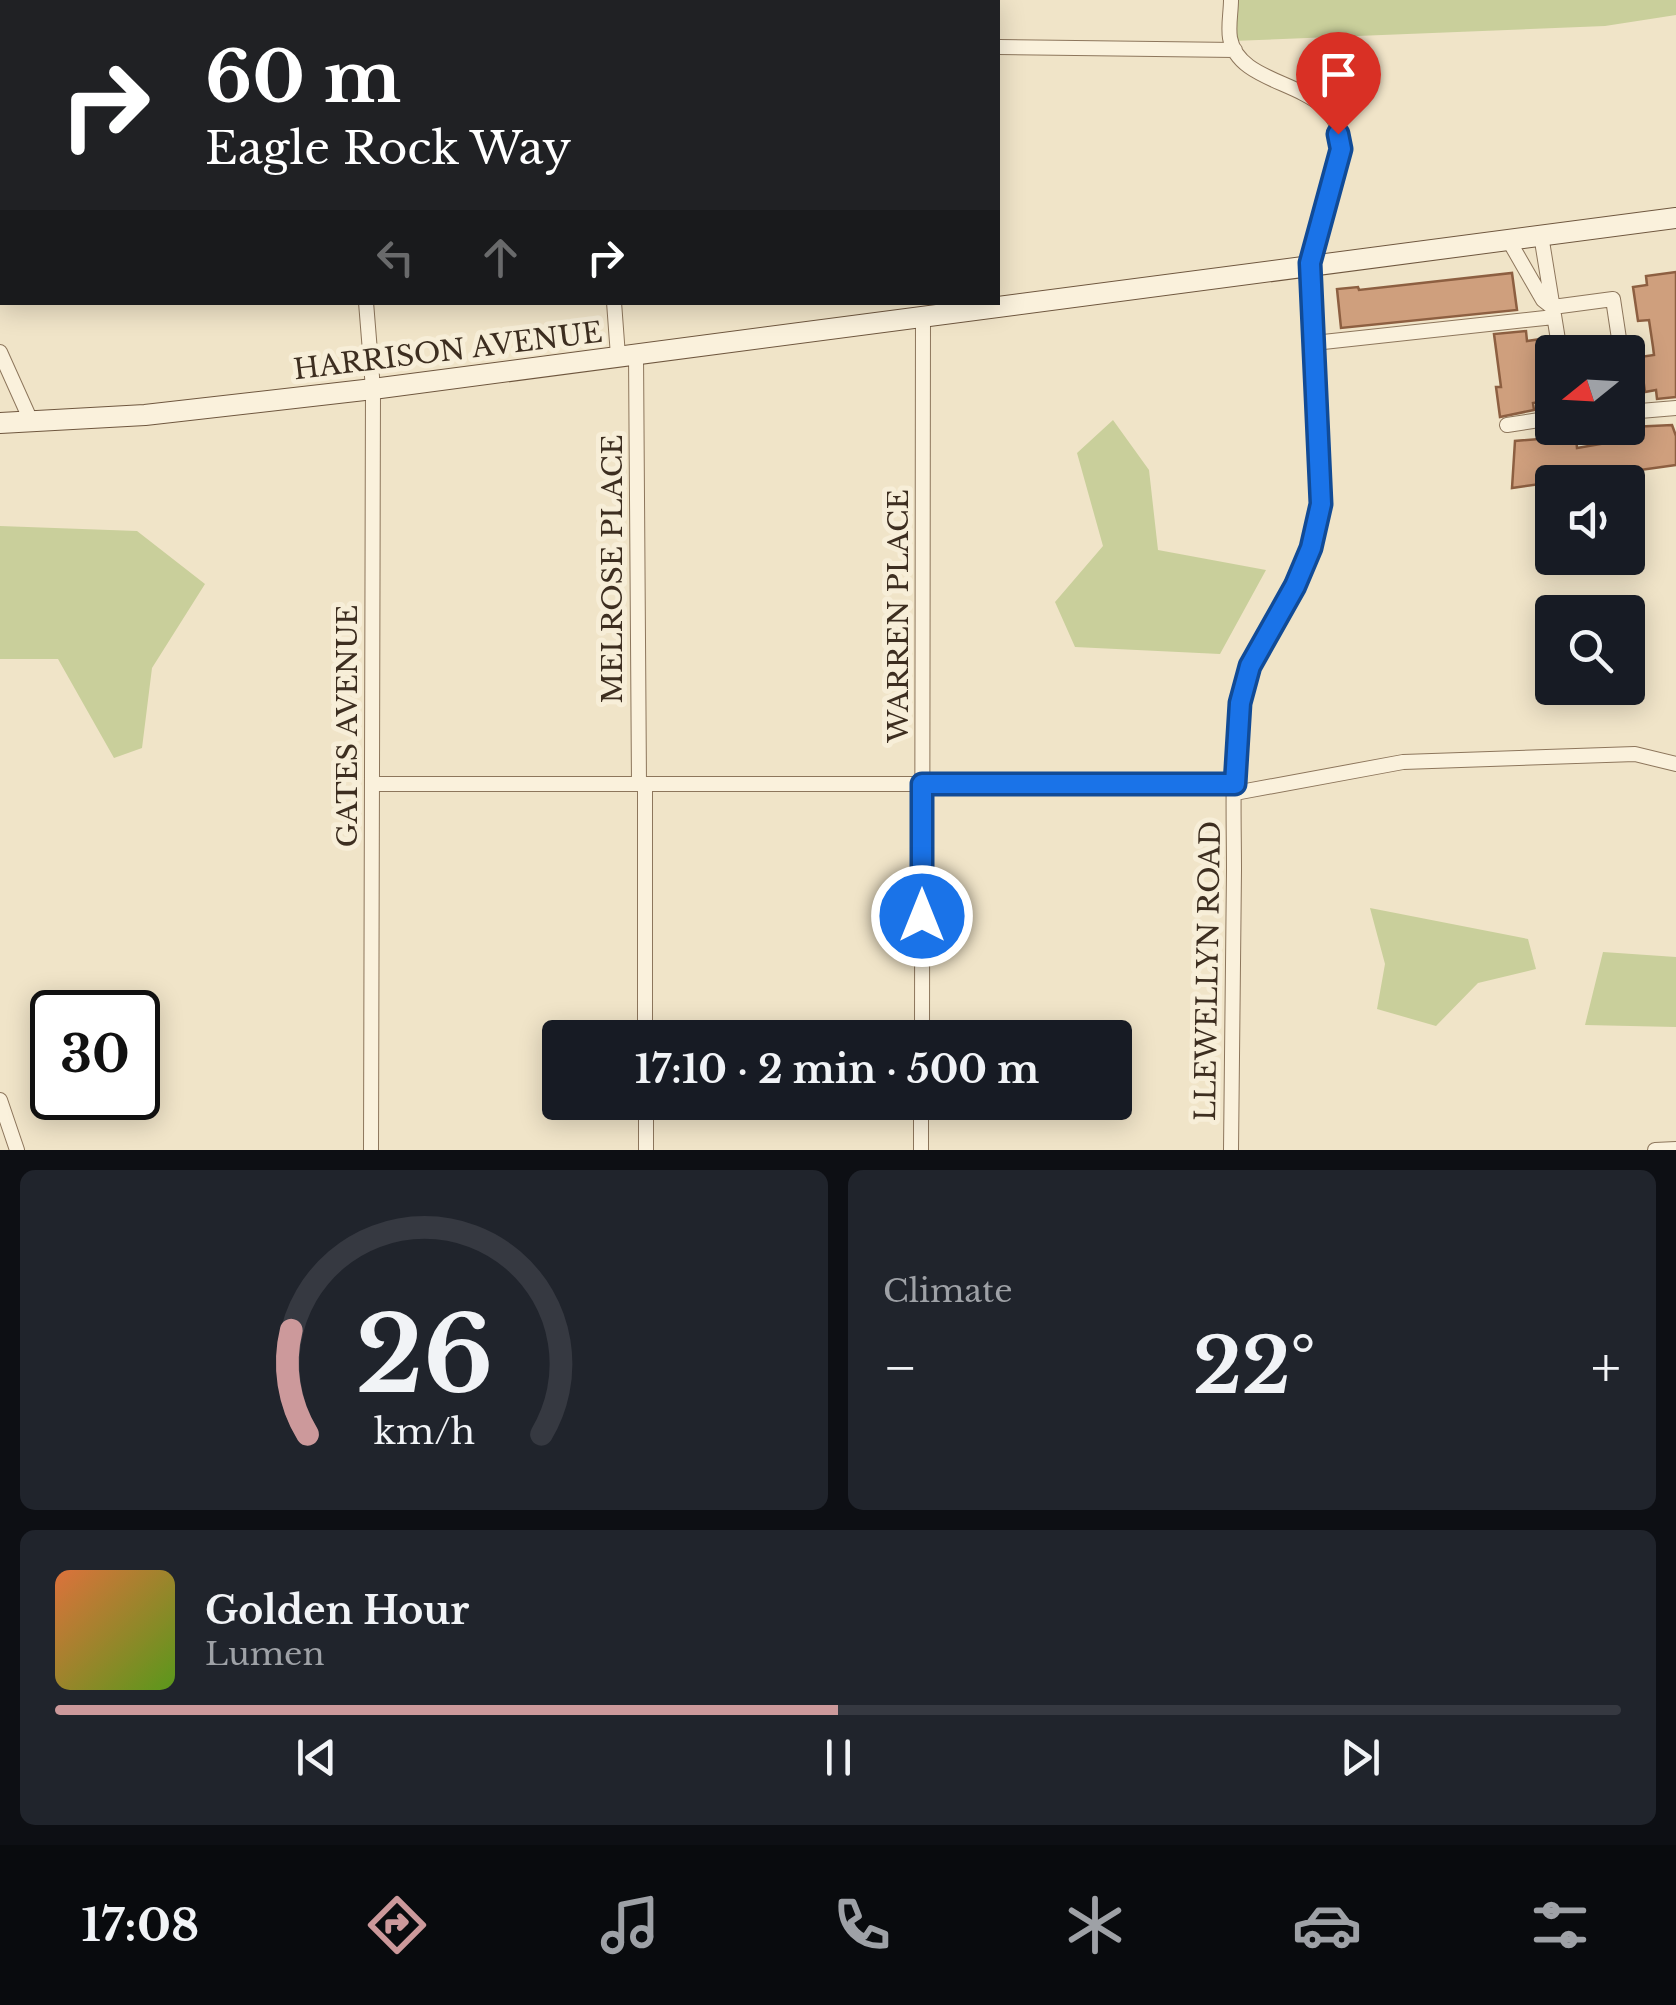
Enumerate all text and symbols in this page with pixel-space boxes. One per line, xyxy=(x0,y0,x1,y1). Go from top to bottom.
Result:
pin xyxy=(1296,32,1381,135)
text: 60 m xyxy=(205,34,401,121)
icon: right xyxy=(40,40,170,170)
icon: arrive xyxy=(1311,47,1366,102)
text: Eagle Rock Way xyxy=(205,120,571,176)
icon: left xyxy=(368,230,423,285)
icon: ahead xyxy=(473,230,528,285)
icon: right xyxy=(578,230,633,285)
street label: HARRISON AVENUE xyxy=(291,315,605,387)
north arrow xyxy=(1535,335,1645,445)
map controls xyxy=(1535,335,1645,705)
street label: MELROSE PLACE xyxy=(595,434,630,704)
button: sound xyxy=(1535,465,1645,575)
street label: WARREN PLACE xyxy=(881,489,916,744)
button: search xyxy=(1535,595,1645,705)
street label: GATES AVENUE xyxy=(330,605,365,847)
street label: LLEWELLYN ROAD xyxy=(1188,821,1228,1121)
position arrow xyxy=(870,864,974,968)
speed limit sign: 30 xyxy=(30,990,160,1120)
text: 17:10 · 2 min · 500 m xyxy=(635,1046,1039,1093)
text: Climate xyxy=(883,1271,1012,1311)
text: 26 xyxy=(355,1291,493,1420)
text: 22° xyxy=(1193,1320,1316,1413)
text: − xyxy=(883,1334,918,1402)
text: + xyxy=(1591,1334,1621,1402)
text: km/h xyxy=(373,1409,475,1454)
text: Golden Hour xyxy=(205,1587,469,1634)
text: Lumen xyxy=(205,1634,324,1674)
icon: previous xyxy=(289,1730,344,1785)
icon: pause xyxy=(811,1730,866,1785)
icon: next xyxy=(1333,1730,1388,1785)
icon: directions xyxy=(362,1890,432,1960)
icon: music xyxy=(595,1890,665,1960)
icon: phone xyxy=(827,1890,897,1960)
icon: climate xyxy=(1060,1890,1130,1960)
icon: car xyxy=(1292,1890,1362,1960)
icon: filters xyxy=(1525,1890,1595,1960)
text: 17:08 xyxy=(81,1897,199,1953)

